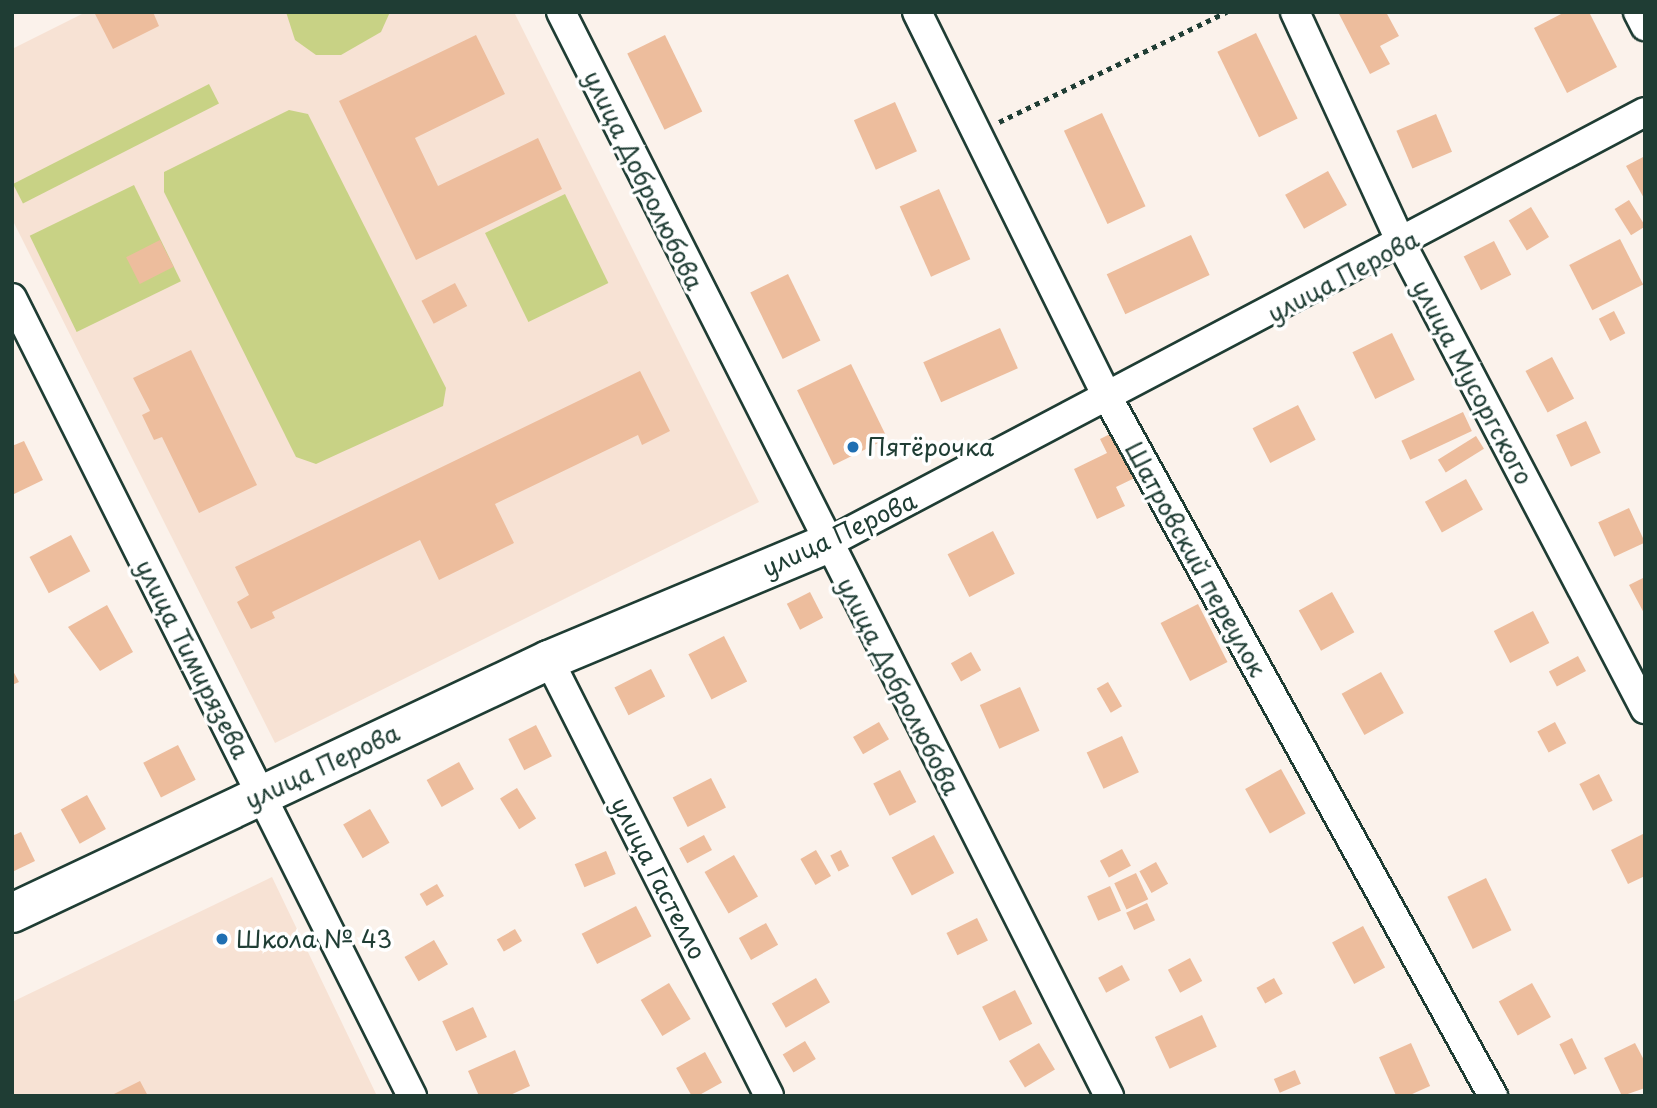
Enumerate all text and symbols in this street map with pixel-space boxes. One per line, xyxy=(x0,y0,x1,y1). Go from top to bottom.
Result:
street label: улица Добролюбова xyxy=(578,65,710,295)
street label: улица Перова xyxy=(1262,224,1424,328)
street label: улица Мусоргского xyxy=(1407,274,1539,490)
place label: Пятёрочка xyxy=(867,433,994,461)
street label: Шатровский переулок xyxy=(1119,437,1273,681)
marker: Пятёрочка xyxy=(845,439,861,455)
street label: улица Перова xyxy=(757,485,921,583)
street label: улица Тимирязева xyxy=(130,554,256,764)
street label: улица Добролюбова xyxy=(831,572,967,800)
street label: улица Перова xyxy=(240,717,404,815)
street label: улица Гастелло xyxy=(606,792,712,964)
place label: Школа № 43 xyxy=(236,925,393,953)
marker: Школа № 43 xyxy=(214,931,230,947)

